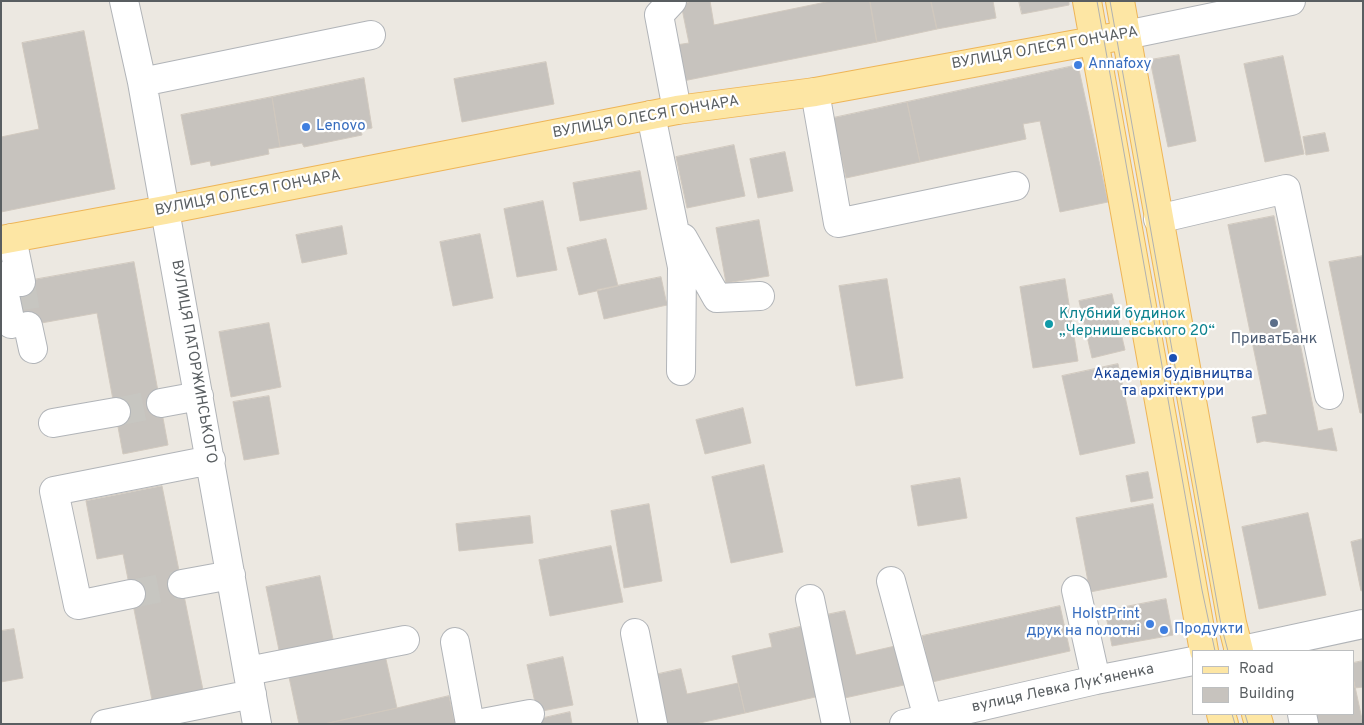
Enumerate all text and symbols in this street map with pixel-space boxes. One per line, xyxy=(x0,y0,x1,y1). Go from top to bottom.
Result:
street label: ВУЛИЦЯ ОЛЕСЯ ГОНЧАРА xyxy=(951,24,1139,74)
place label: Annafoxy xyxy=(1088,56,1151,74)
marker: Annafoxy xyxy=(1072,59,1084,71)
street label: ВУЛИЦЯ ОЛЕСЯ ГОНЧАРА xyxy=(552,93,740,143)
place label: Lenovo xyxy=(316,118,366,136)
marker: Lenovo xyxy=(300,121,312,133)
street label: ВУЛИЦЯ ОЛЕСЯ ГОНЧАРА xyxy=(154,167,342,221)
street label: ВУЛИЦЯ ПАТОРЖИНСЬКОГО xyxy=(166,259,220,465)
place label: Клубний будинок „Чернишевського 20“ xyxy=(1059,306,1215,341)
marker: ПриватБанк xyxy=(1268,317,1280,329)
marker: Клубний будинок „Чернишевського 20“ xyxy=(1043,318,1055,330)
place label: ПриватБанк xyxy=(1231,331,1317,349)
marker: Академія будівництва та архітектури xyxy=(1167,352,1179,364)
place label: Академія будівництва та архітектури xyxy=(1093,366,1253,401)
place label: HolstPrint друк на полотні xyxy=(1027,606,1140,641)
marker: HolstPrint друк на полотні xyxy=(1144,618,1156,630)
place label: Продукти xyxy=(1174,621,1243,639)
marker: Продукти xyxy=(1158,624,1170,636)
legend xyxy=(1192,650,1354,715)
text: Road xyxy=(1239,660,1274,679)
street label: вулиця Левка Лукʼяненка xyxy=(970,661,1156,717)
text: Building xyxy=(1239,685,1294,704)

